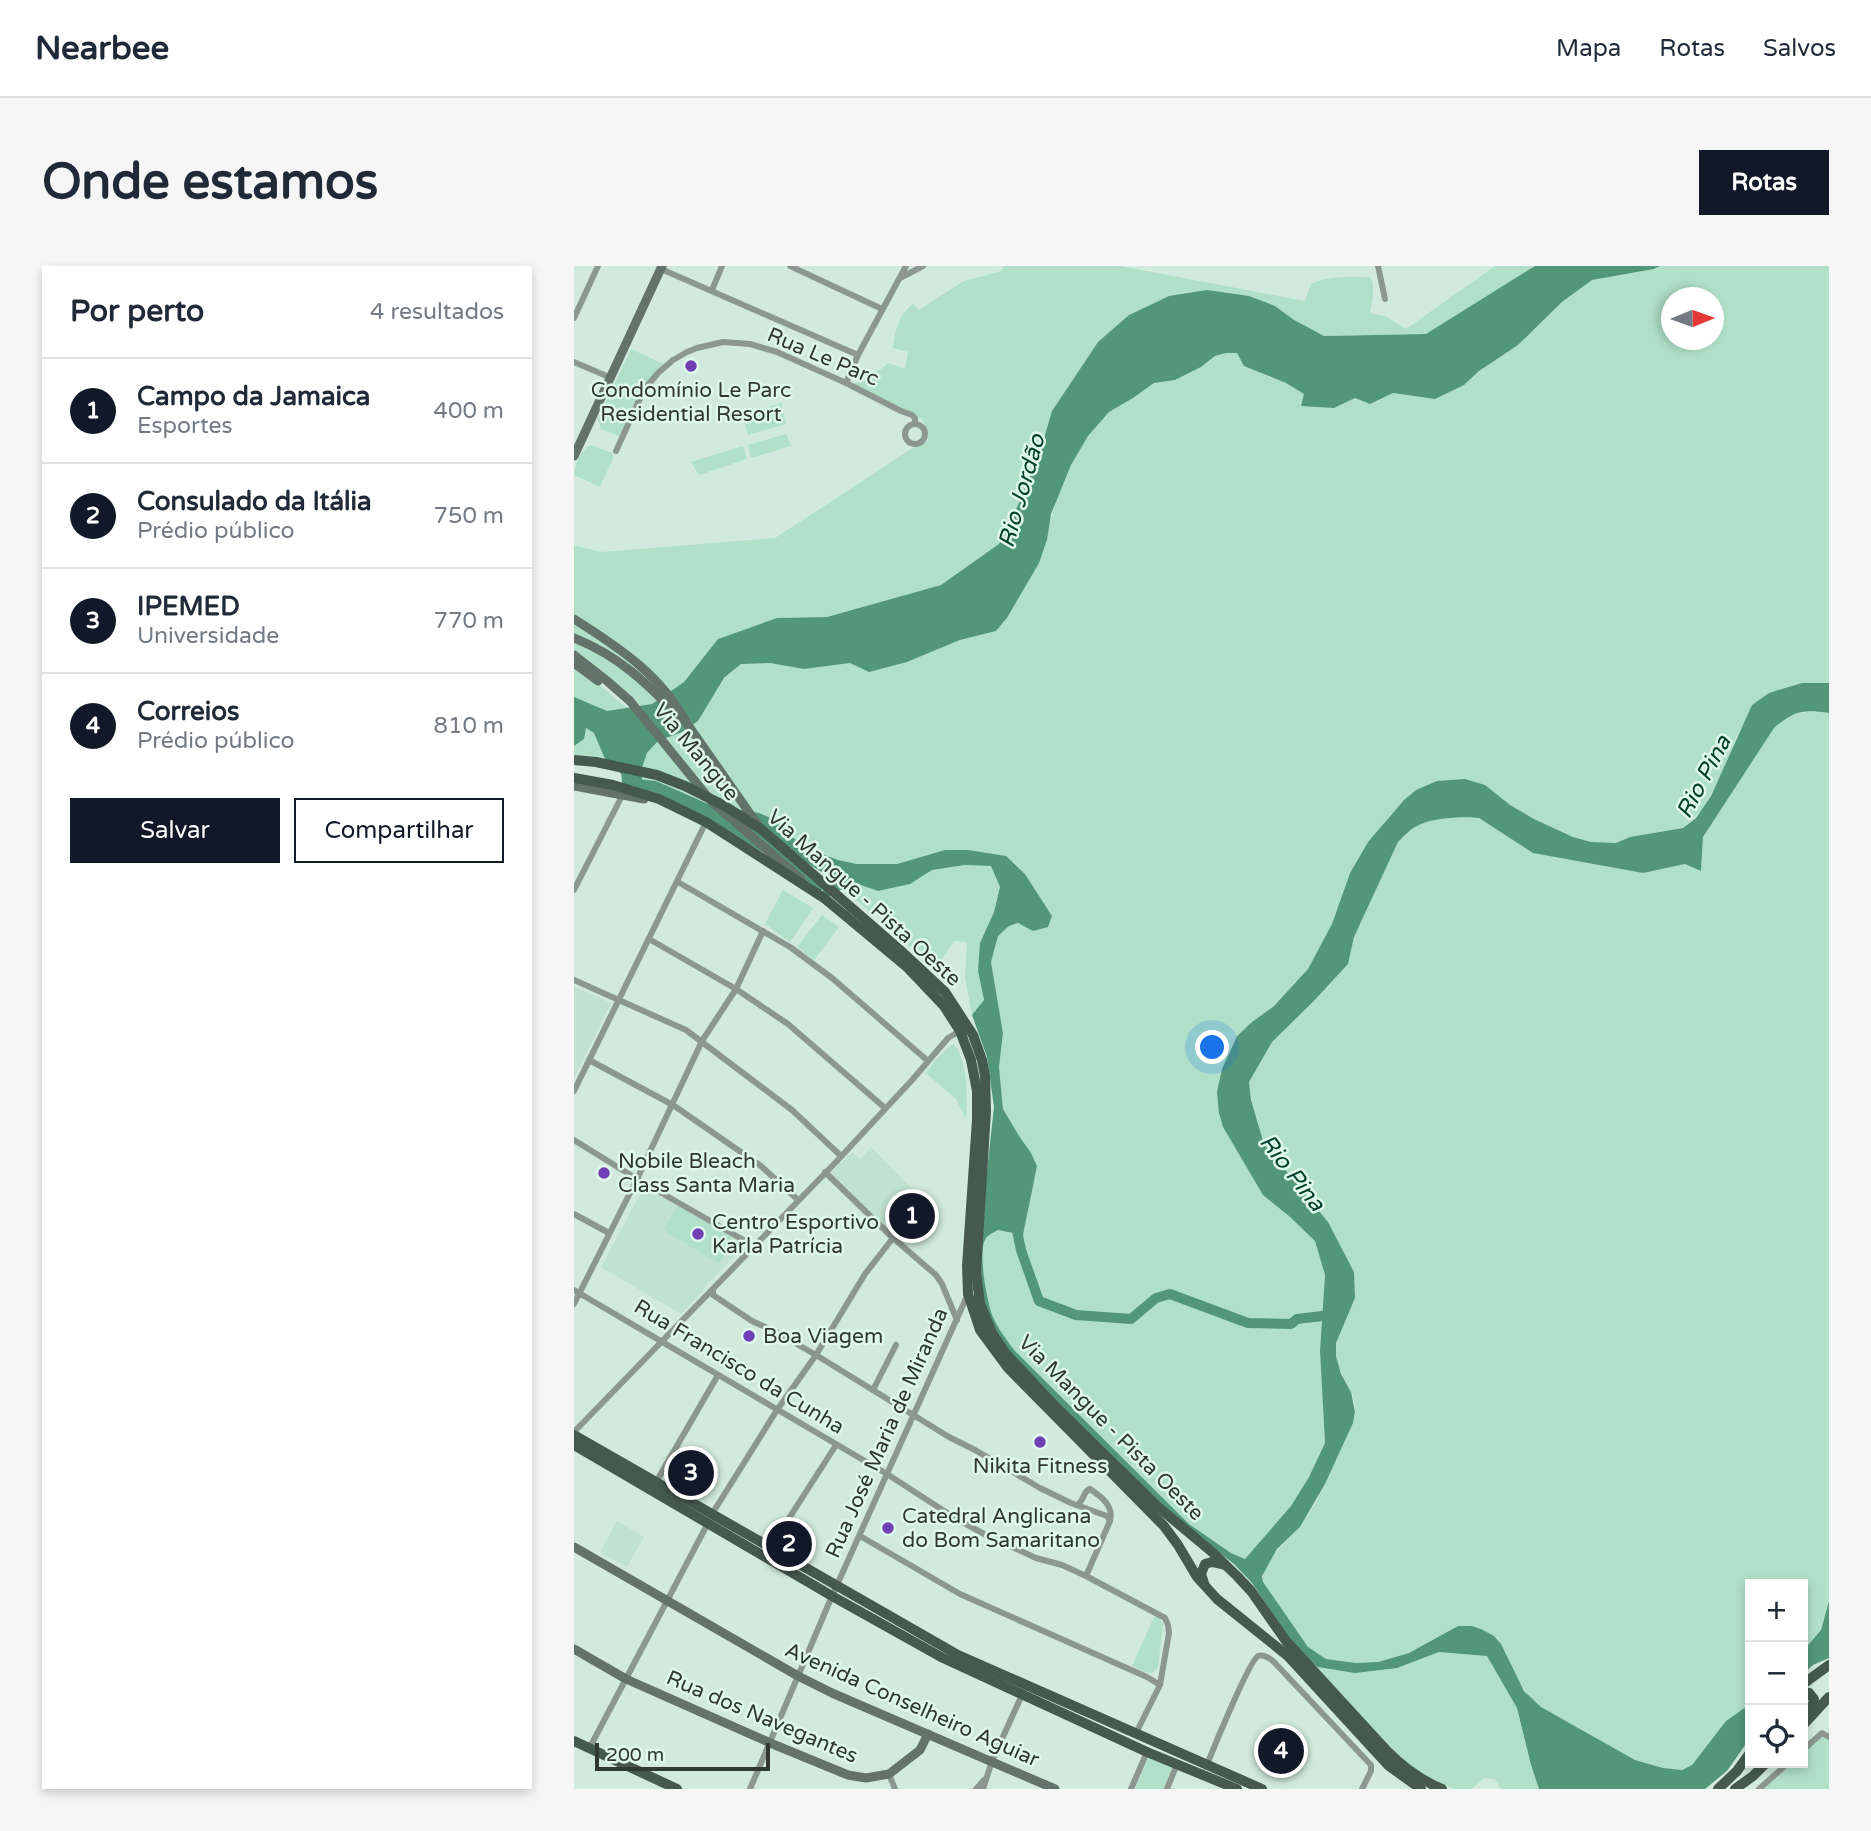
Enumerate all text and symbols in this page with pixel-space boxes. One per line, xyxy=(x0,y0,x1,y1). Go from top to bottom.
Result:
text: Nearbee xyxy=(35,29,169,68)
text: Mapa xyxy=(1556,34,1621,63)
text: Rotas xyxy=(1659,34,1725,63)
text: Salvos xyxy=(1763,34,1836,63)
button: Rotas xyxy=(1699,150,1829,215)
text: Onde estamos xyxy=(42,153,378,212)
north arrow xyxy=(1661,287,1724,350)
text: Por perto xyxy=(70,293,204,330)
text: 4 resultados xyxy=(370,298,504,326)
street label: Rua Le Parc xyxy=(763,322,883,392)
marker: Condomínio Le Parc Residential Resort xyxy=(683,358,699,374)
place label: Condomínio Le Parc Residential Resort xyxy=(591,378,791,427)
text: Campo da Jamaica xyxy=(137,381,370,412)
text: 1 xyxy=(86,397,100,425)
text: 400 m xyxy=(434,397,504,425)
text: Esportes xyxy=(137,412,233,440)
water label: Rio Jordão xyxy=(992,430,1052,551)
text: Consulado da Itália xyxy=(137,486,372,517)
text: 2 xyxy=(86,502,100,530)
text: 750 m xyxy=(434,502,504,530)
text: Prédio público xyxy=(137,517,295,545)
text: IPEMED xyxy=(137,591,240,622)
text: 3 xyxy=(86,607,100,635)
text: 770 m xyxy=(434,607,504,635)
text: Universidade xyxy=(137,622,279,650)
text: Correios xyxy=(137,696,239,727)
street label: Via Mangue xyxy=(648,698,744,806)
text: 4 xyxy=(86,712,100,740)
text: 810 m xyxy=(434,712,504,740)
text: Prédio público xyxy=(137,727,295,755)
water label: Rio Pina xyxy=(1671,730,1738,823)
button: Salvar xyxy=(70,798,280,863)
button: Compartilhar xyxy=(294,798,504,863)
street label: Via Mangue - Pista Oeste xyxy=(762,804,966,992)
your location xyxy=(1195,1030,1229,1064)
water label: Rio Pina xyxy=(1253,1129,1331,1218)
place label: Nobile Bleach Class Santa Maria xyxy=(618,1149,795,1198)
marker: Nobile Bleach Class Santa Maria xyxy=(596,1165,612,1181)
pin: 1 xyxy=(889,1190,935,1242)
place label: Centro Esportivo Karla Patrícia xyxy=(712,1210,879,1259)
marker: Centro Esportivo Karla Patrícia xyxy=(690,1226,706,1242)
street label: Rua Francisco da Cunha xyxy=(629,1294,849,1440)
street label: Rua José Maria de Miranda xyxy=(820,1304,954,1562)
place label: Boa Viagem xyxy=(763,1324,883,1349)
marker: Boa Viagem xyxy=(741,1328,757,1344)
street label: Via Mangue - Pista Oeste xyxy=(1013,1330,1209,1526)
marker: Nikita Fitness xyxy=(1032,1434,1048,1450)
pin: 3 xyxy=(668,1447,714,1499)
place label: Nikita Fitness xyxy=(973,1454,1107,1479)
place label: Catedral Anglicana do Bom Samaritano xyxy=(902,1504,1100,1553)
pin: 2 xyxy=(766,1518,812,1570)
marker: Catedral Anglicana do Bom Samaritano xyxy=(880,1520,896,1536)
map controls xyxy=(1745,1579,1808,1768)
button: + xyxy=(1745,1579,1808,1642)
street label: Avenida Conselheiro Aguiar xyxy=(781,1638,1043,1772)
button: − xyxy=(1745,1642,1808,1705)
street label: Rua dos Navegantes xyxy=(663,1665,861,1769)
button: locate xyxy=(1745,1705,1808,1768)
pin: 4 xyxy=(1258,1725,1304,1777)
scale bar xyxy=(595,1740,770,1772)
text: 200 m xyxy=(606,1744,664,1766)

